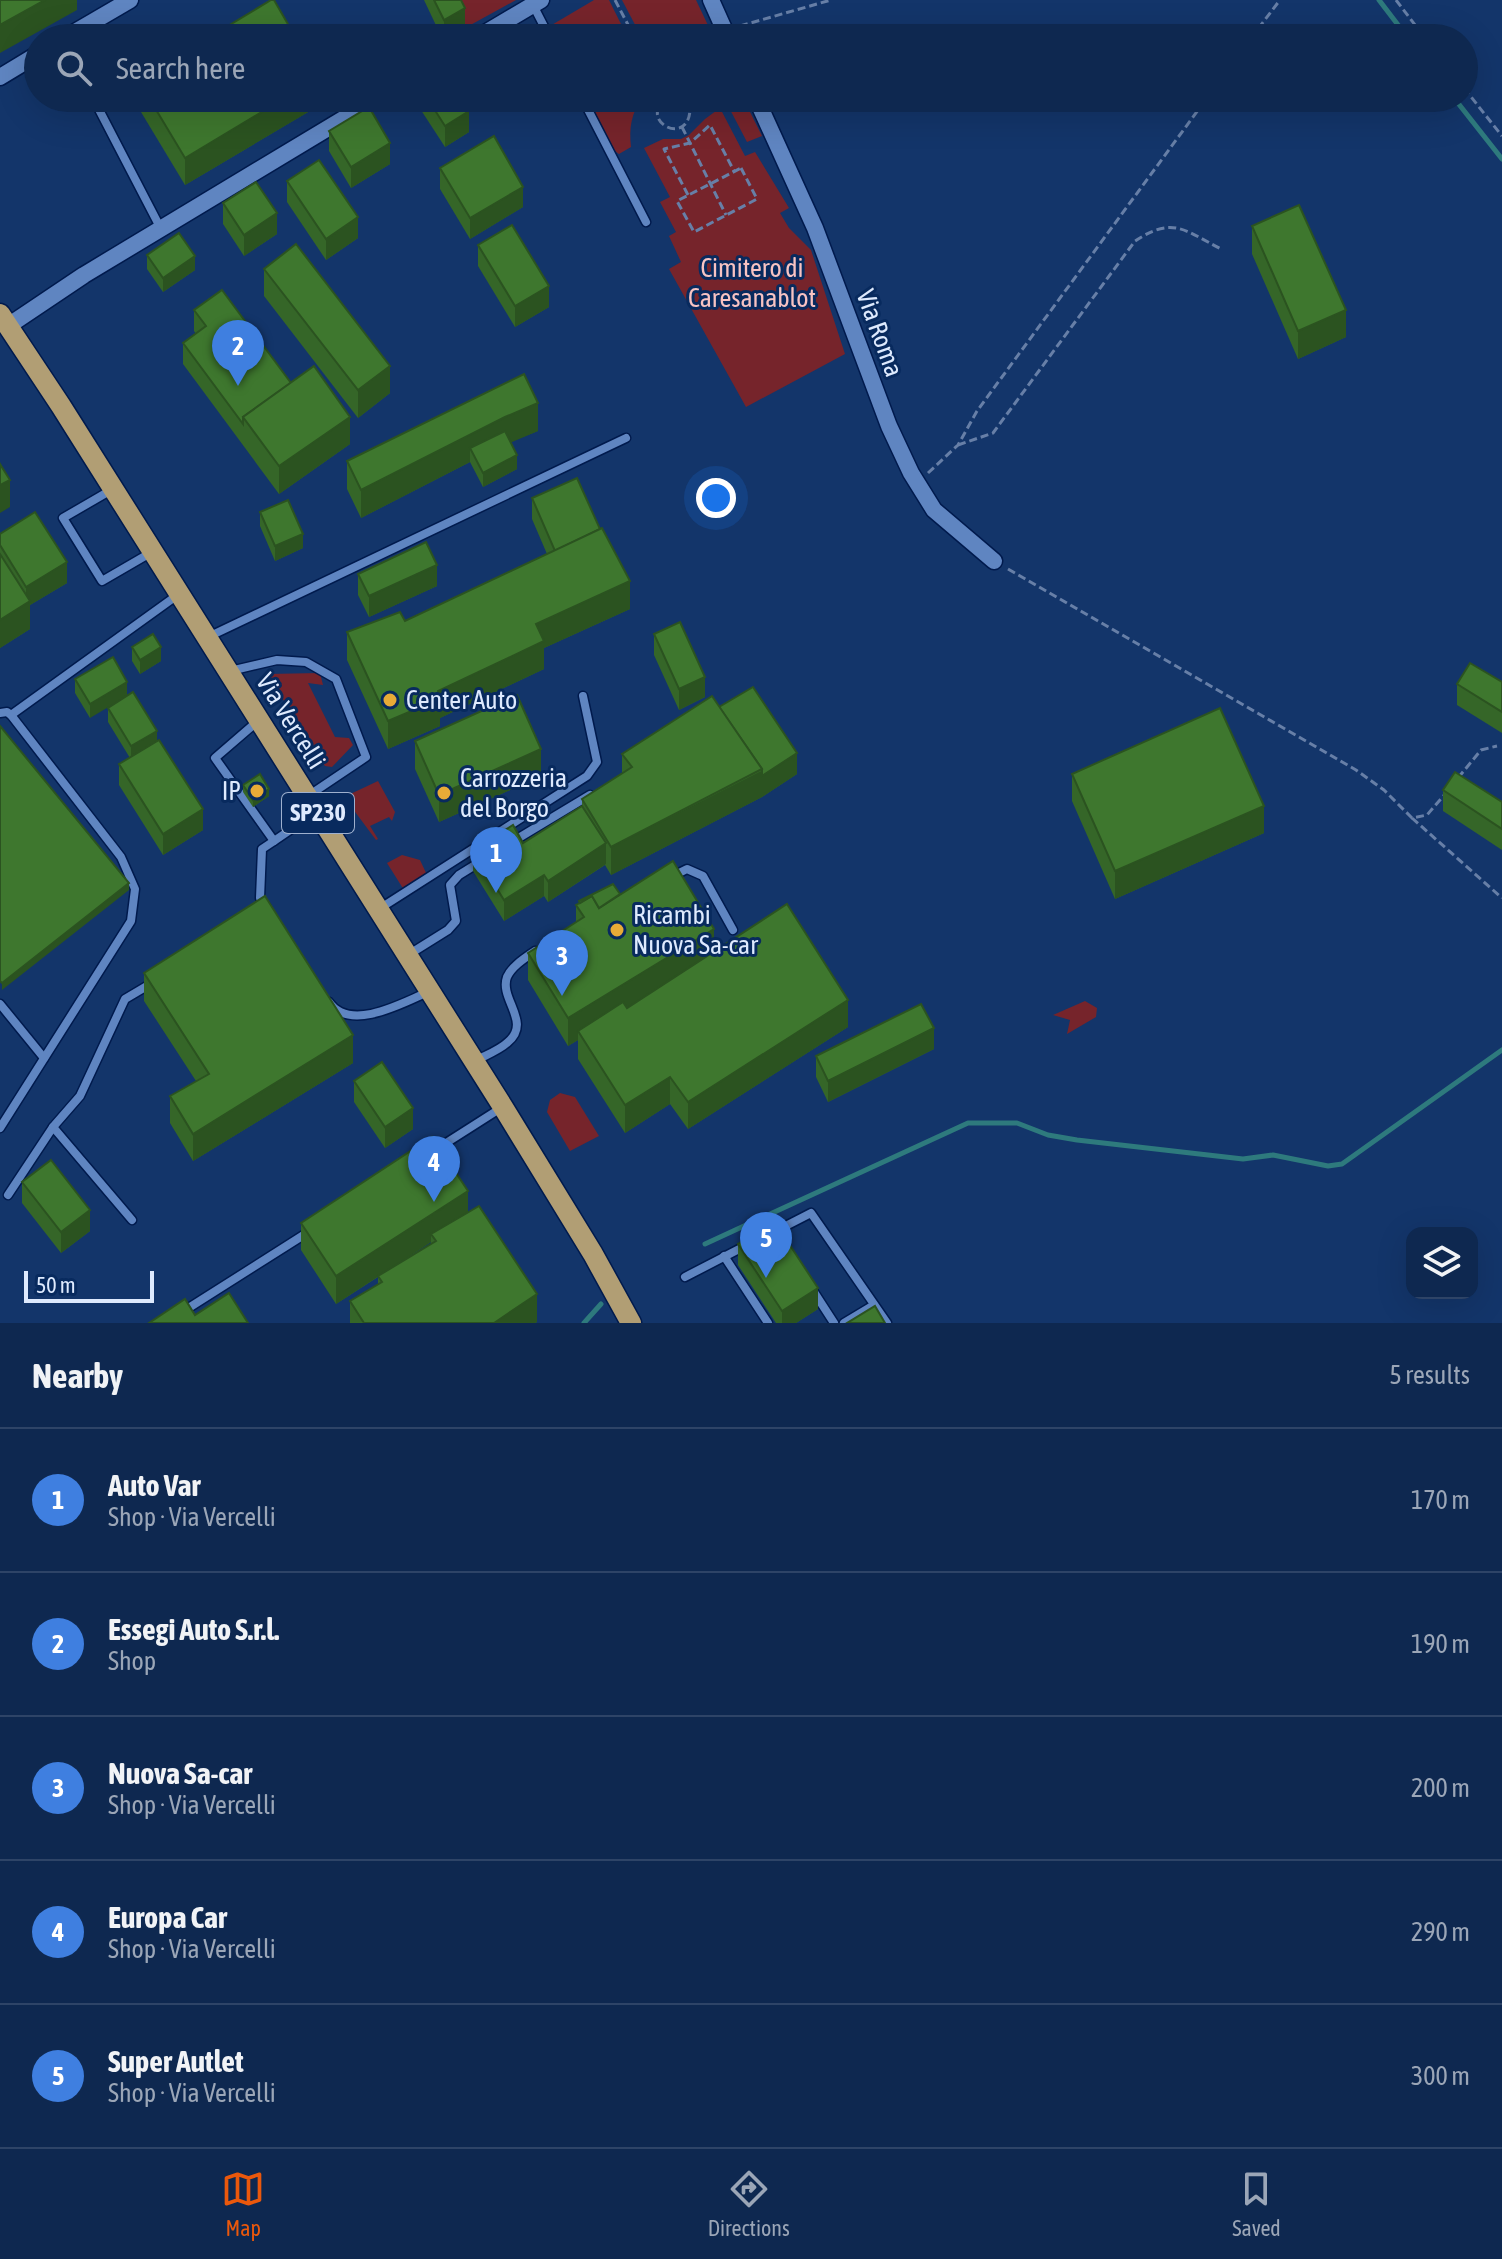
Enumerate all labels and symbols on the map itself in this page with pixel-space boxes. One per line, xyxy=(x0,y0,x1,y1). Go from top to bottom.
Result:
park label: Cimitero di Caresanablot xyxy=(688,253,816,313)
street label: Via Roma xyxy=(850,285,910,381)
pin: 2 xyxy=(212,320,264,386)
your location xyxy=(696,478,736,518)
street label: Via Vercelli xyxy=(250,668,332,774)
place label: Center Auto xyxy=(406,685,517,715)
marker: Center Auto xyxy=(381,691,399,709)
place label: Carrozzeria del Borgo xyxy=(460,763,567,823)
place label: IP xyxy=(222,776,241,806)
marker: IP xyxy=(248,782,266,800)
marker: Carrozzeria del Borgo xyxy=(435,784,453,802)
road number: SP230 xyxy=(282,793,354,833)
pin: 1 xyxy=(470,827,522,893)
place label: Ricambi Nuova Sa-car xyxy=(633,900,758,960)
marker: Ricambi Nuova Sa-car xyxy=(608,921,626,939)
pin: 3 xyxy=(536,930,588,996)
pin: 4 xyxy=(408,1136,460,1202)
pin: 5 xyxy=(740,1212,792,1278)
scale bar xyxy=(24,1267,154,1303)

